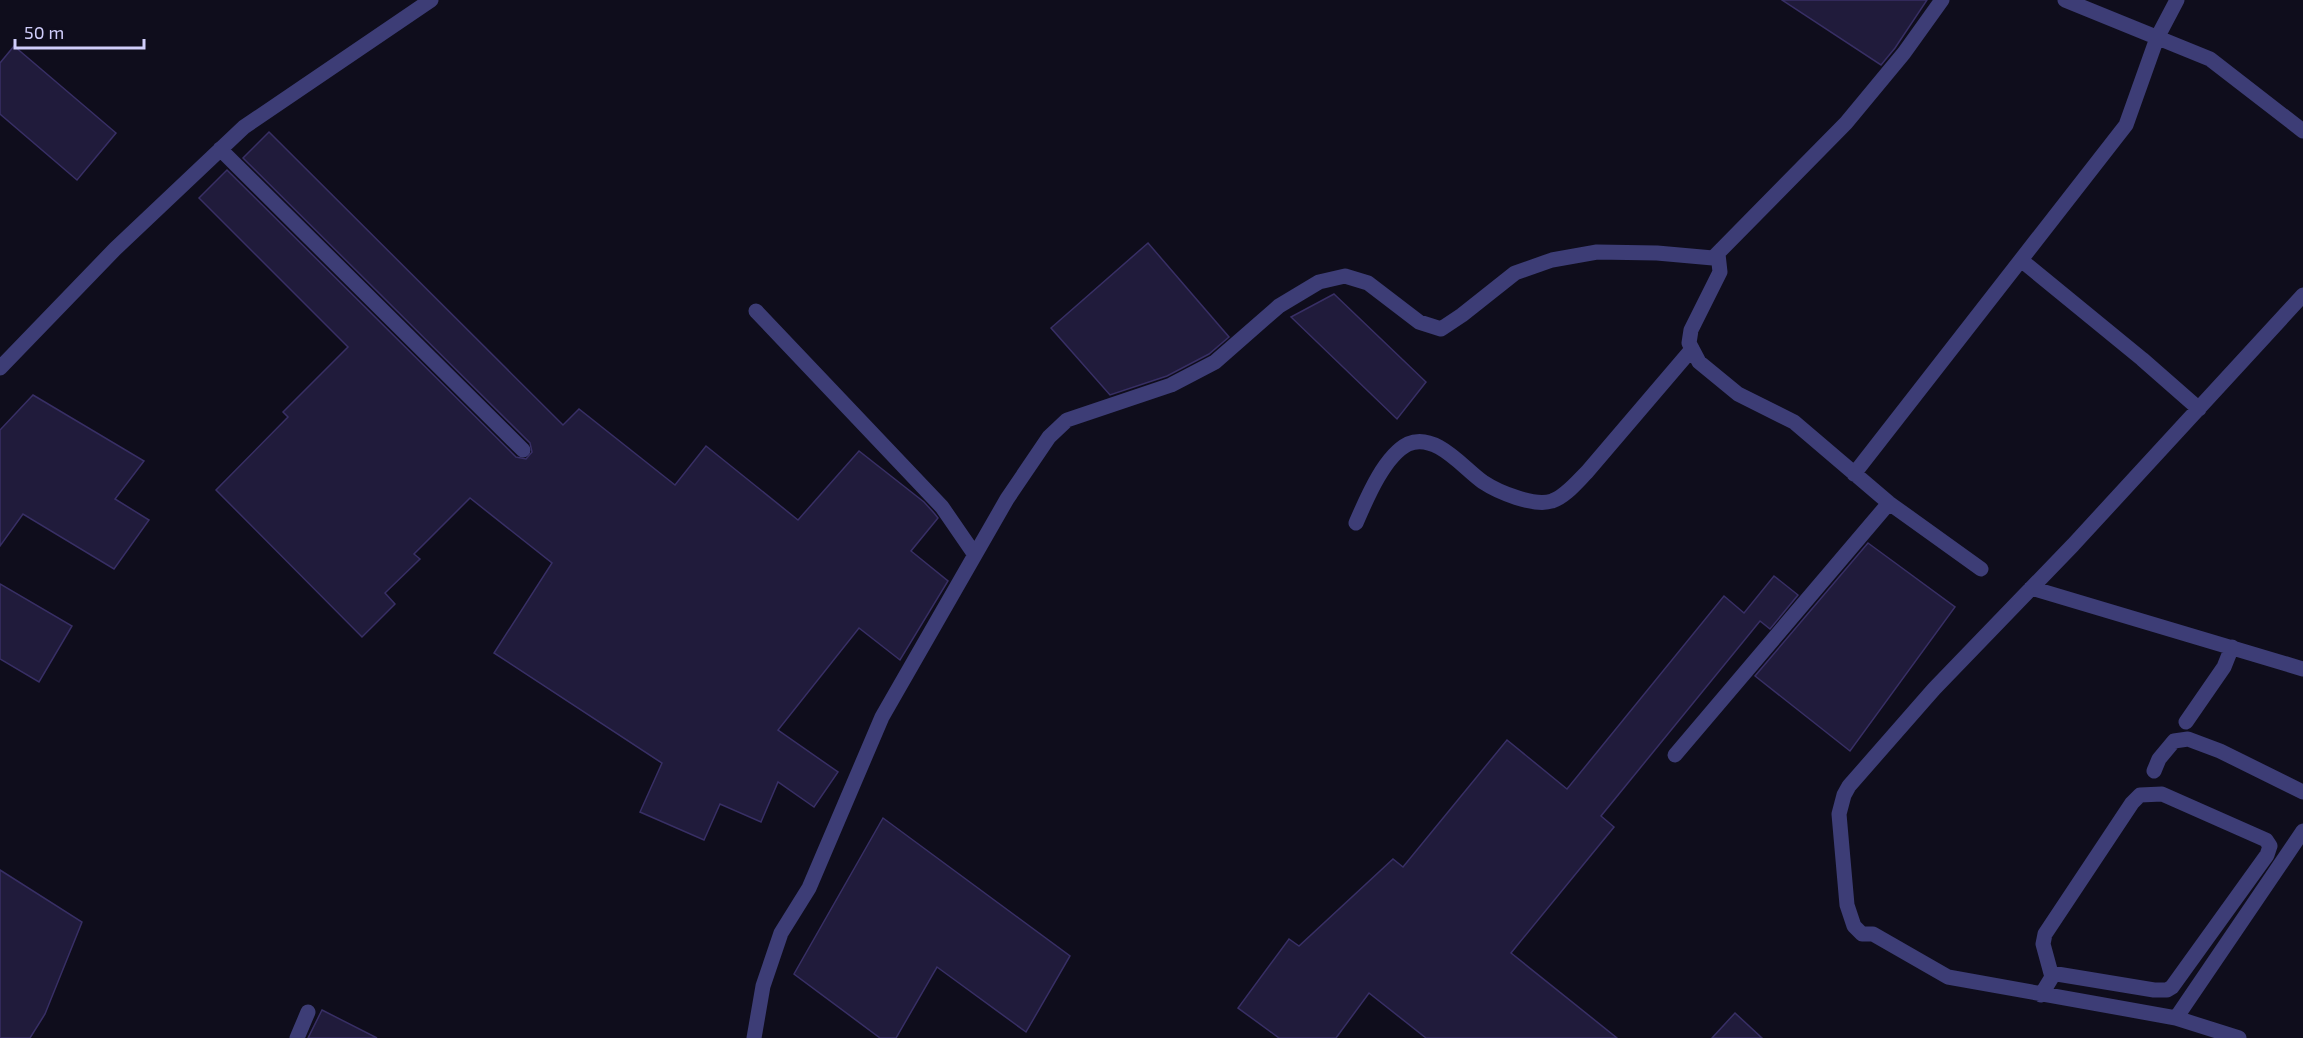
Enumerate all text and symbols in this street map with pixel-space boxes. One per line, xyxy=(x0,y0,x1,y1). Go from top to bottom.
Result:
scale bar xyxy=(15,12,144,50)
text: 50 m xyxy=(24,21,64,43)

